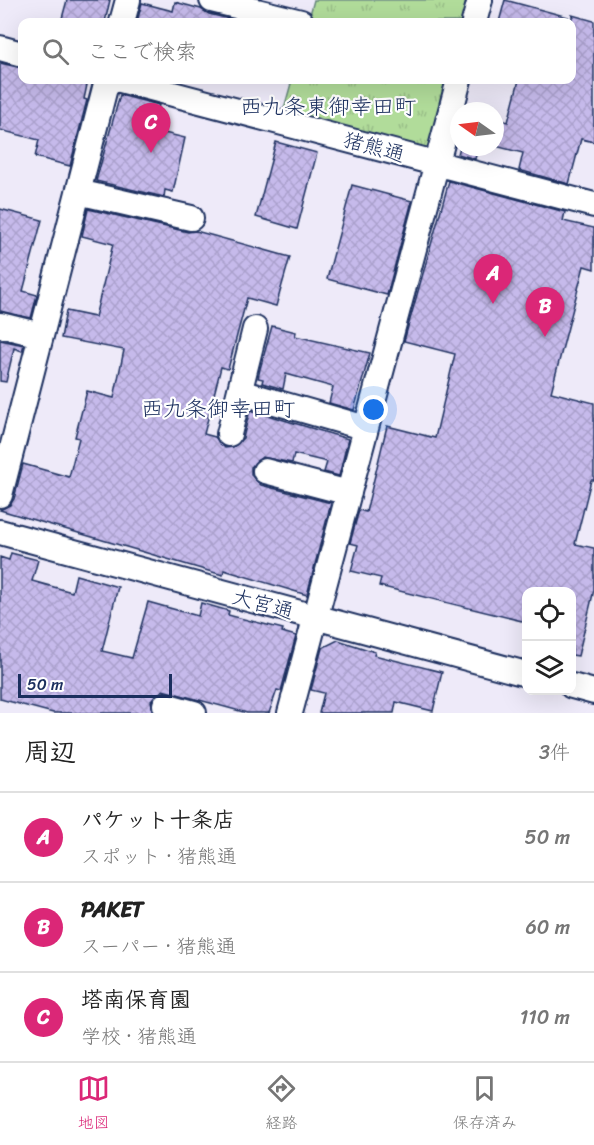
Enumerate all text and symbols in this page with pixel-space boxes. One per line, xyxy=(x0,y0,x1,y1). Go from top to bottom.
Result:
search box xyxy=(18,18,576,84)
text: ここで検索 xyxy=(87,32,197,71)
icon: search xyxy=(39,35,72,68)
district label: 西九条東御幸田町 xyxy=(240,87,416,126)
north arrow xyxy=(450,102,504,156)
pin: C xyxy=(132,104,170,153)
street label: 猪熊通 xyxy=(339,120,409,174)
pin: A xyxy=(474,254,512,304)
pin: B xyxy=(526,288,564,337)
district label: 西九条御幸田町 xyxy=(141,389,295,428)
your location xyxy=(359,395,388,424)
street label: 大宮通 xyxy=(228,577,298,631)
map controls xyxy=(522,587,576,695)
button: locate xyxy=(522,587,576,641)
button: layers xyxy=(522,641,576,695)
text: 50 m xyxy=(27,670,63,699)
scale bar xyxy=(18,671,172,698)
text: 周辺 xyxy=(24,729,76,775)
text: 3件 xyxy=(539,735,570,770)
text: パケット十条店 xyxy=(81,800,235,839)
text: A xyxy=(37,820,50,855)
text: 50 m xyxy=(525,820,570,855)
text: スポット · 猪熊通 xyxy=(81,839,237,874)
text: PAKET xyxy=(81,890,143,929)
text: B xyxy=(37,910,50,945)
text: 60 m xyxy=(525,910,570,945)
text: スーパー · 猪熊通 xyxy=(81,929,236,964)
text: 塔南保育園 xyxy=(81,980,191,1019)
text: C xyxy=(37,1000,50,1035)
text: 110 m xyxy=(520,1000,570,1035)
text: 学校 · 猪熊通 xyxy=(81,1019,197,1054)
tab: 地図 xyxy=(77,1072,110,1137)
tab: 経路 xyxy=(265,1072,298,1137)
tab: 保存済み xyxy=(453,1072,517,1137)

